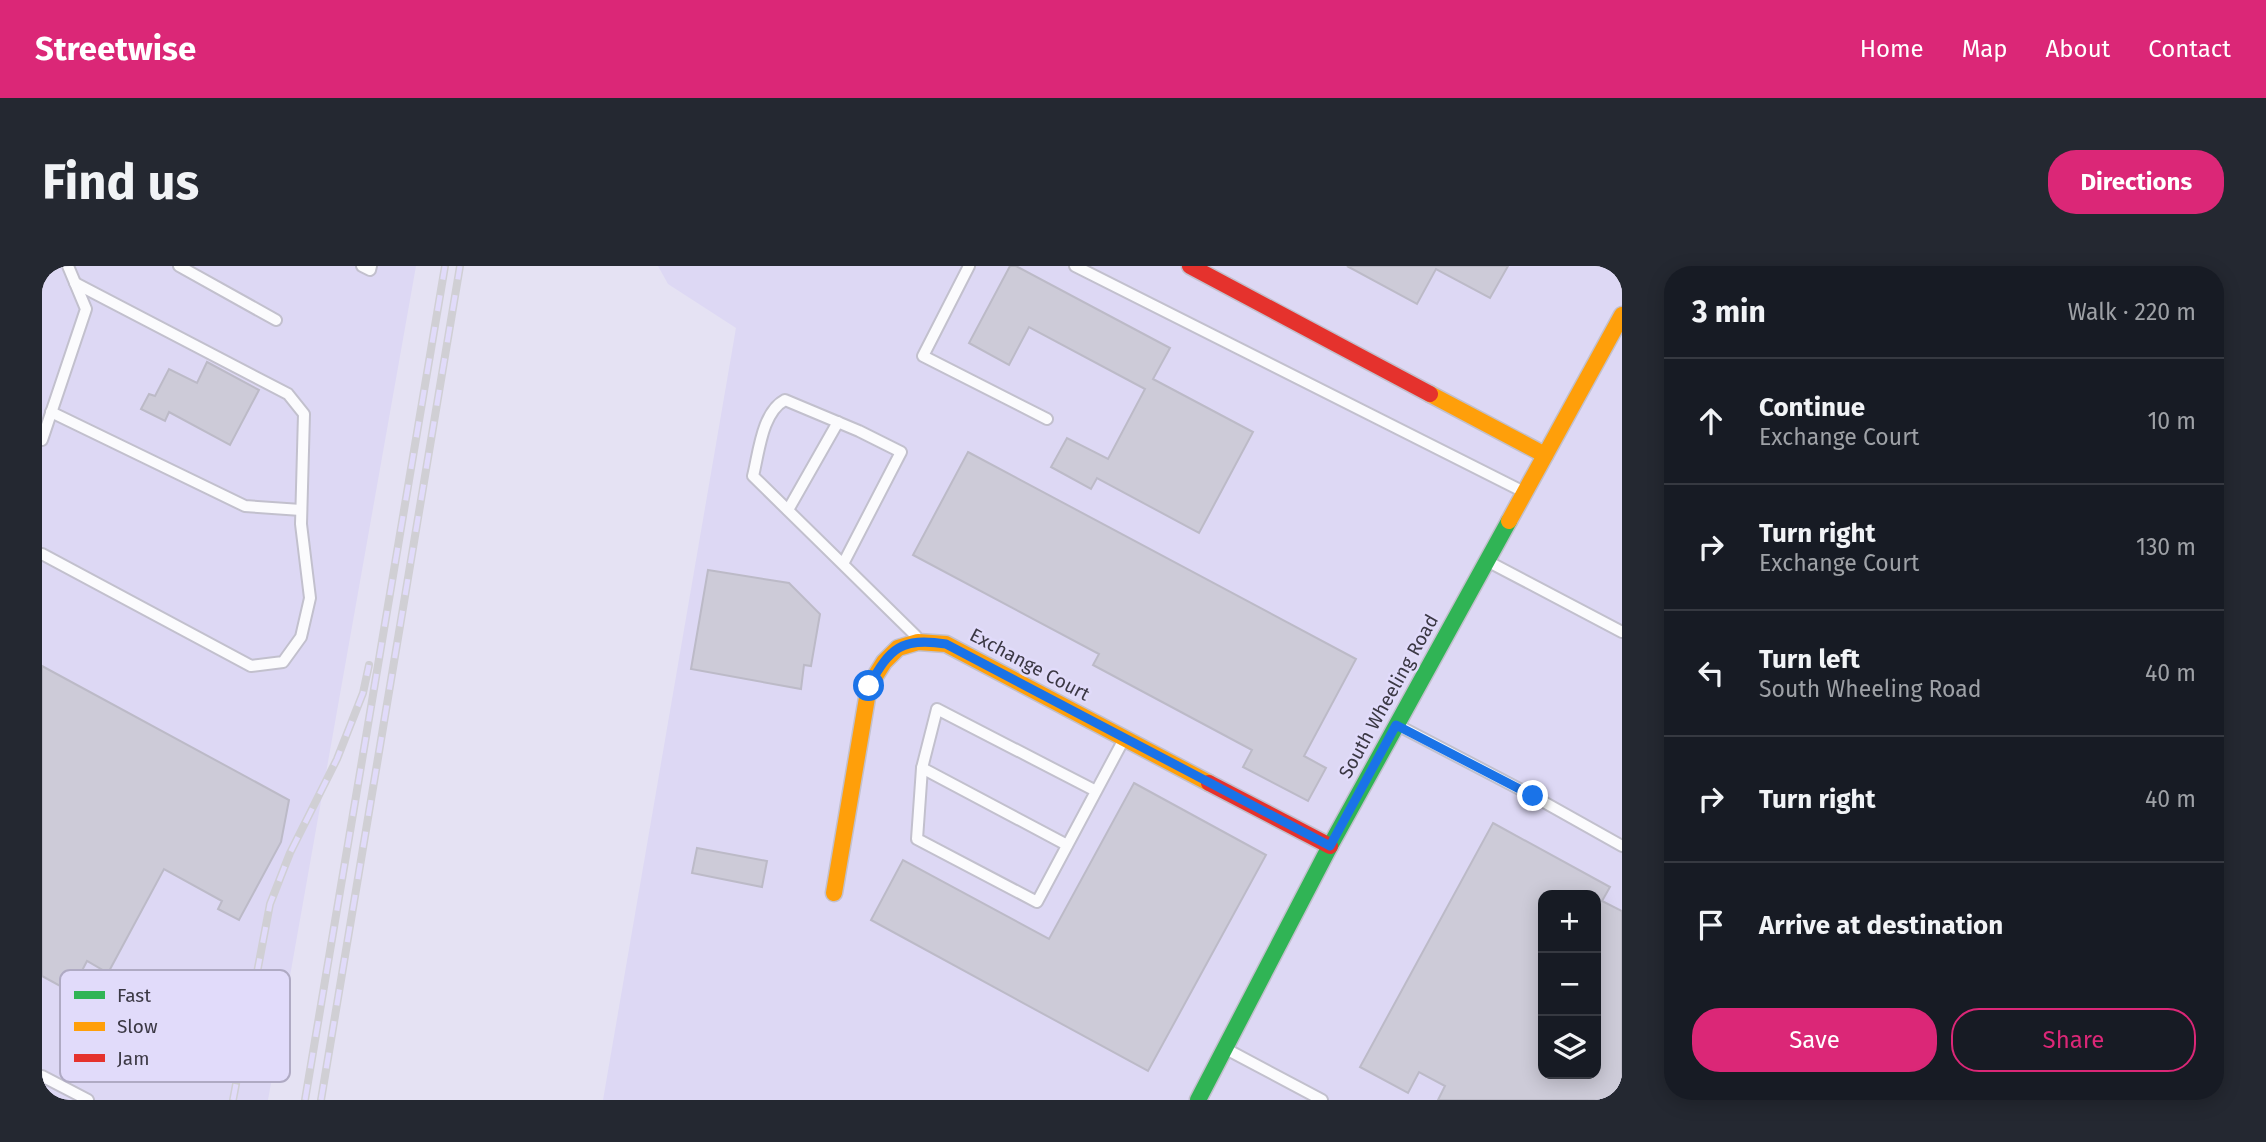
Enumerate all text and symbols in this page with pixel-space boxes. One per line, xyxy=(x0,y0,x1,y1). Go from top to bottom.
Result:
text: Streetwise xyxy=(35,29,196,69)
text: Home xyxy=(1860,35,1924,63)
text: Map xyxy=(1962,35,2008,63)
text: About xyxy=(2046,35,2110,63)
text: Contact xyxy=(2148,35,2231,63)
button: Directions xyxy=(2048,150,2224,214)
text: Find us xyxy=(42,153,199,212)
text: 3 min xyxy=(1692,294,1766,330)
text: Walk · 220 m xyxy=(2068,298,2196,326)
text: Continue xyxy=(1759,392,1865,423)
icon: ahead xyxy=(1692,402,1730,440)
text: 10 m xyxy=(2147,407,2196,435)
text: Exchange Court xyxy=(1759,423,1919,451)
text: Turn right xyxy=(1759,518,1876,549)
icon: right xyxy=(1692,528,1730,566)
text: 130 m xyxy=(2136,533,2196,561)
text: Exchange Court xyxy=(1759,549,1919,577)
street label: South Wheeling Road xyxy=(1334,610,1443,782)
street label: Exchange Court xyxy=(966,623,1094,706)
text: Turn left xyxy=(1759,644,1860,675)
icon: left xyxy=(1692,654,1730,692)
text: 40 m xyxy=(2145,659,2196,687)
route start xyxy=(853,670,884,701)
text: South Wheeling Road xyxy=(1759,675,1982,703)
route end xyxy=(1517,780,1548,811)
icon: right xyxy=(1692,780,1730,818)
text: Turn right xyxy=(1759,784,1876,815)
text: 40 m xyxy=(2145,785,2196,813)
map controls xyxy=(1538,890,1601,1079)
button: + xyxy=(1538,890,1601,953)
icon: arrive xyxy=(1692,906,1730,944)
text: Arrive at destination xyxy=(1759,910,2003,941)
button: − xyxy=(1538,953,1601,1016)
legend xyxy=(60,970,290,1082)
text: Fast xyxy=(117,984,151,1007)
button: Save xyxy=(1692,1008,1937,1072)
button: Share xyxy=(1951,1008,2196,1072)
text: Slow xyxy=(117,1015,158,1038)
button: layers xyxy=(1538,1016,1601,1079)
text: Jam xyxy=(117,1047,149,1070)

